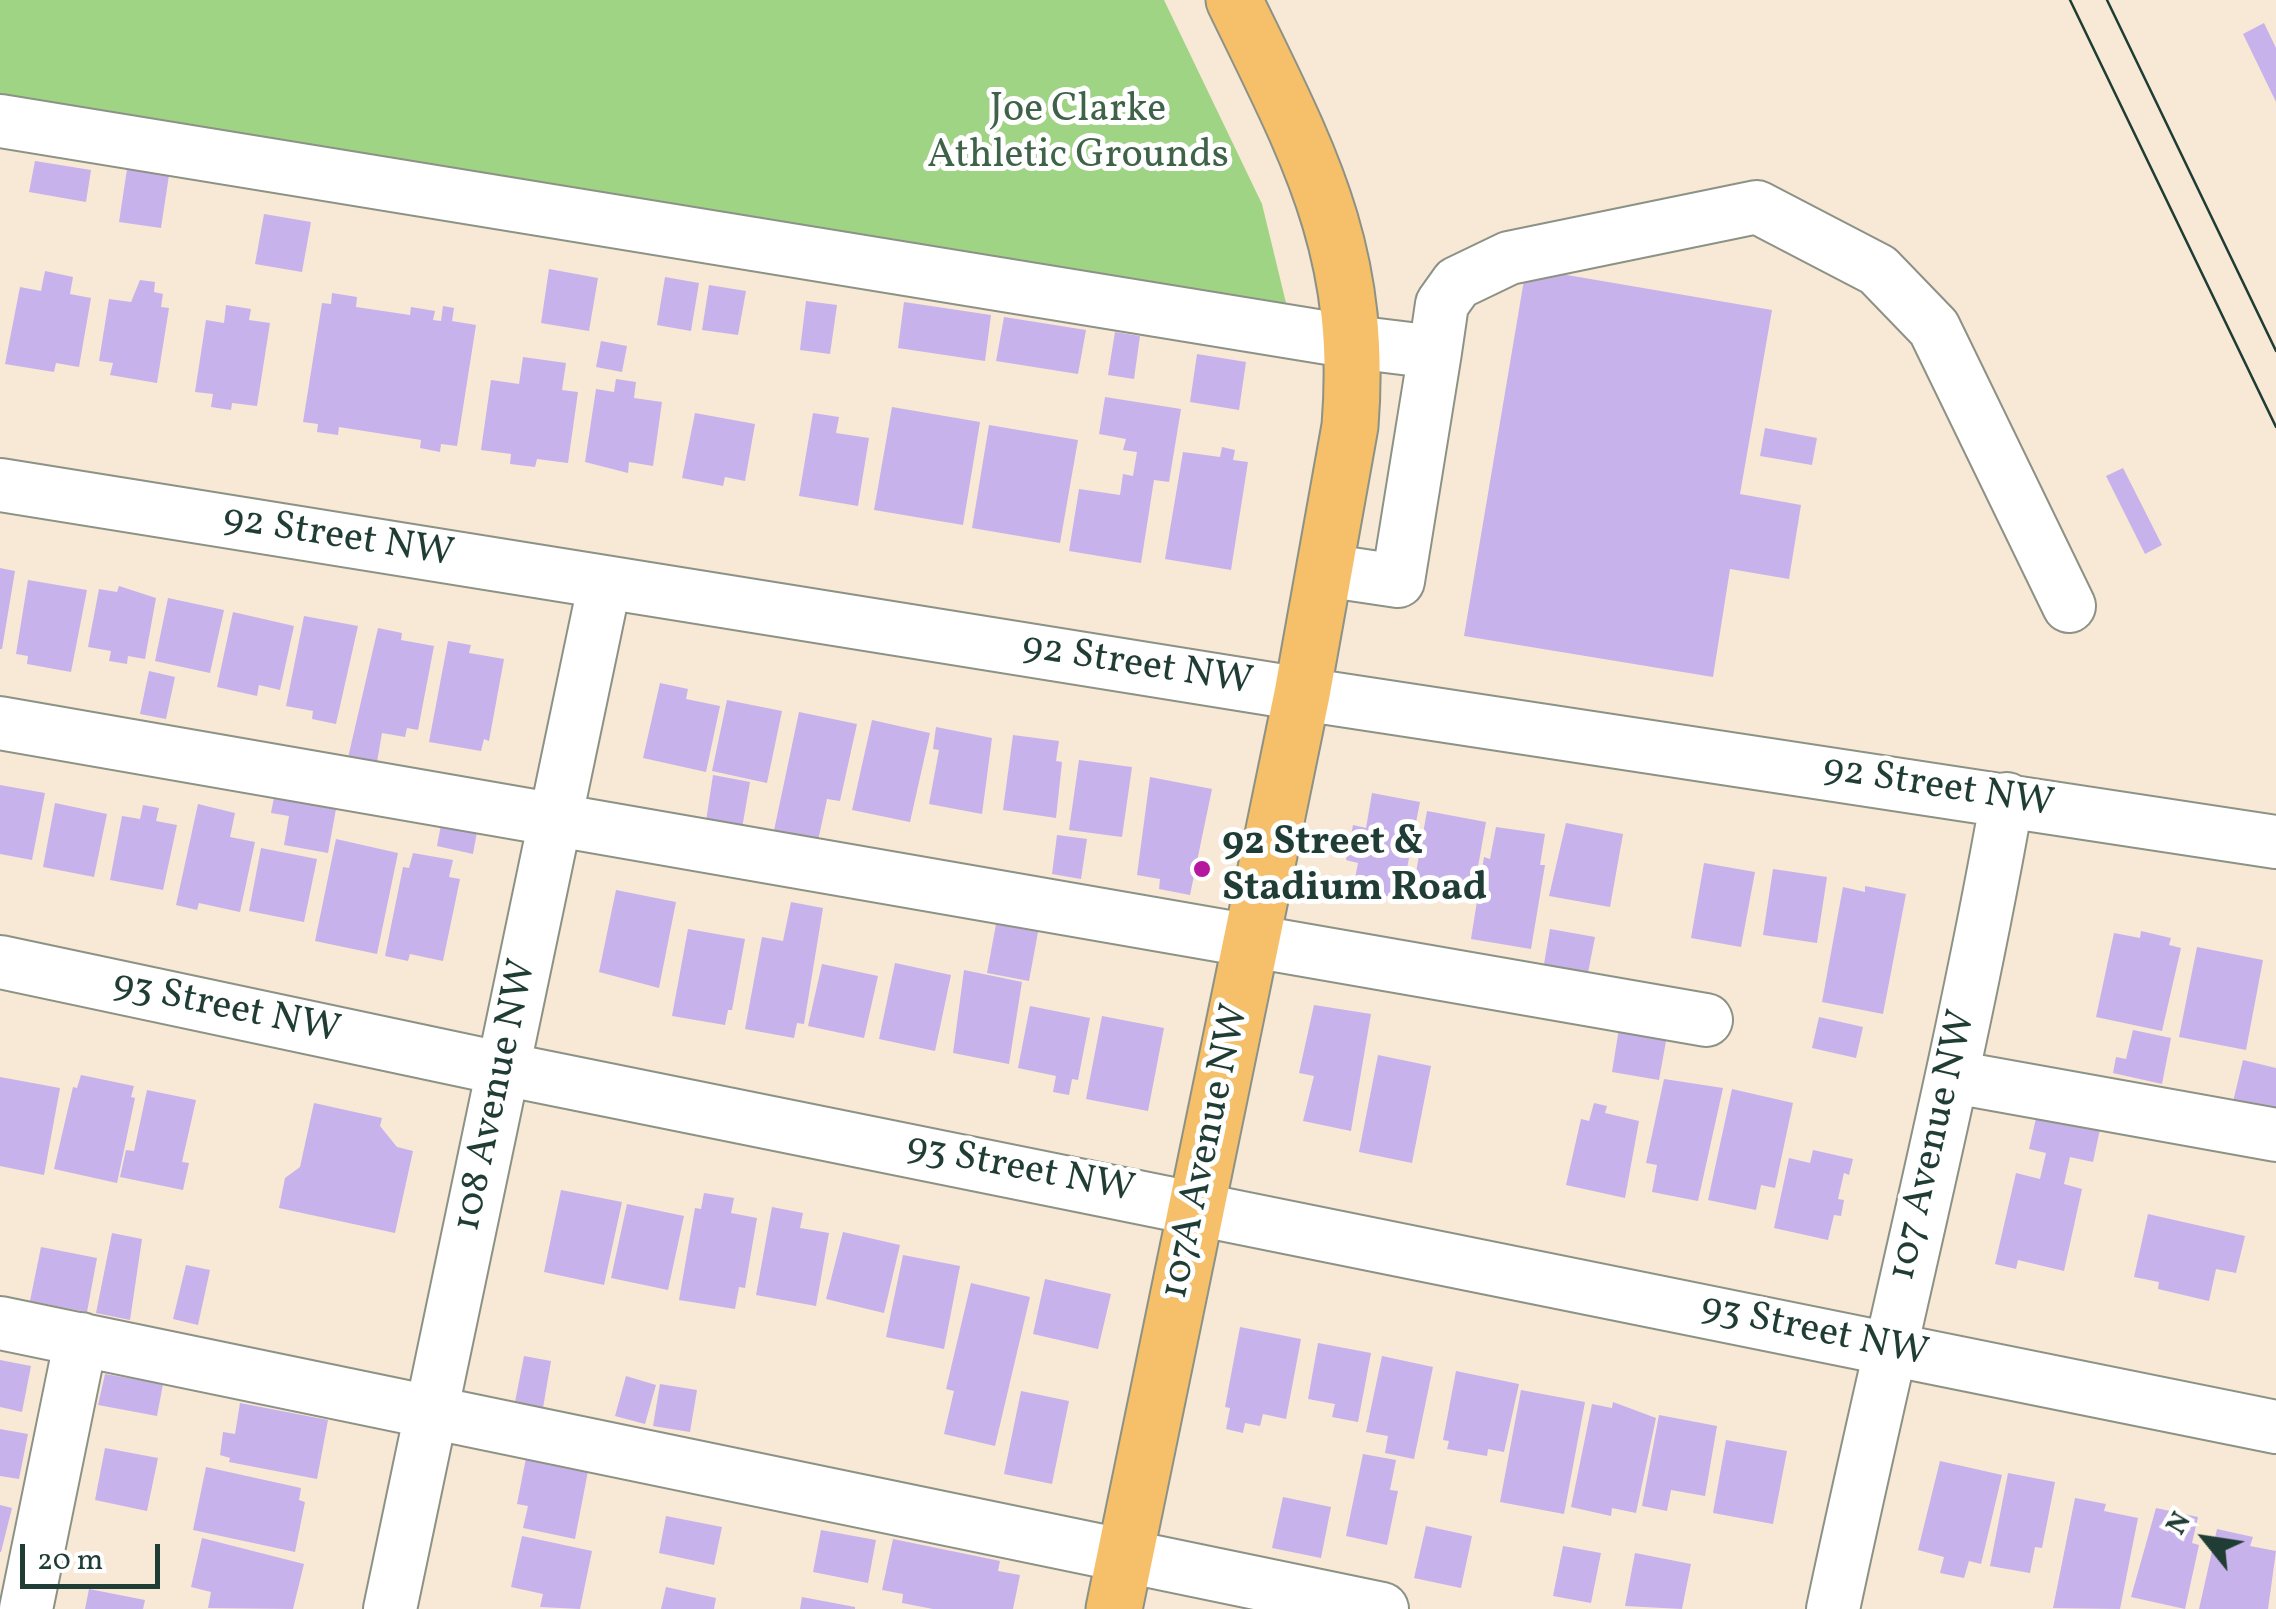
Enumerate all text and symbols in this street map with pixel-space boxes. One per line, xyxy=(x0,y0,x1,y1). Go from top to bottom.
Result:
park label: Joe Clarke Athletic Grounds xyxy=(927,89,1229,183)
street label: 92 Street NW xyxy=(219,497,457,581)
street label: 92 Street NW xyxy=(1018,625,1256,709)
street label: 92 Street NW xyxy=(1819,747,2057,831)
place label: 92 Street & Stadium Road xyxy=(1222,822,1487,916)
marker: 92 Street & Stadium Road xyxy=(1191,858,1213,880)
street label: 108 Avenue NW xyxy=(446,956,550,1236)
street label: 93 Street NW xyxy=(108,962,344,1058)
street label: 107A Avenue NW xyxy=(1153,1000,1263,1304)
street label: 107 Avenue NW xyxy=(1881,1006,1989,1286)
street label: 93 Street NW xyxy=(902,1125,1138,1217)
street label: 93 Street NW xyxy=(1696,1285,1932,1381)
north arrow xyxy=(2156,1489,2256,1589)
text: N xyxy=(2158,1505,2202,1542)
scale bar xyxy=(25,1524,165,1586)
text: 20 m xyxy=(37,1540,103,1582)

